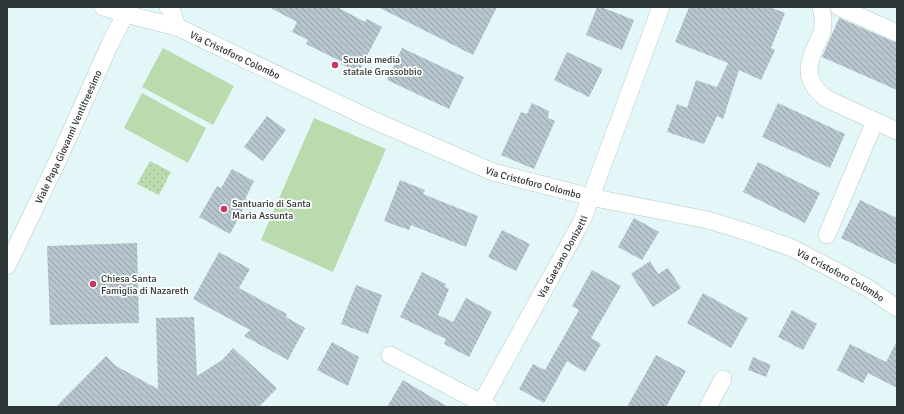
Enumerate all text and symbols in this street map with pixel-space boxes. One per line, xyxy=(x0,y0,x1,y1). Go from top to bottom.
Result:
street label: Via Cristoforo Colombo xyxy=(188,29,282,82)
place label: Scuola media statale Grassobbio xyxy=(343,54,422,78)
marker: Scuola media statale Grassobbio xyxy=(330,60,340,70)
street label: Viale Papa Giovanni Ventitreesimo xyxy=(33,68,105,206)
street label: Via Cristoforo Colombo xyxy=(483,164,582,201)
place label: Santuario di Santa Maria Assunta xyxy=(232,198,311,222)
marker: Santuario di Santa Maria Assunta xyxy=(219,204,229,214)
street label: Via Gaetano Donizetti xyxy=(535,214,591,300)
street label: Via Cristoforo Colombo xyxy=(794,247,886,305)
place label: Chiesa Santa Famiglia di Nazareth xyxy=(101,273,189,297)
marker: Chiesa Santa Famiglia di Nazareth xyxy=(88,279,98,289)

